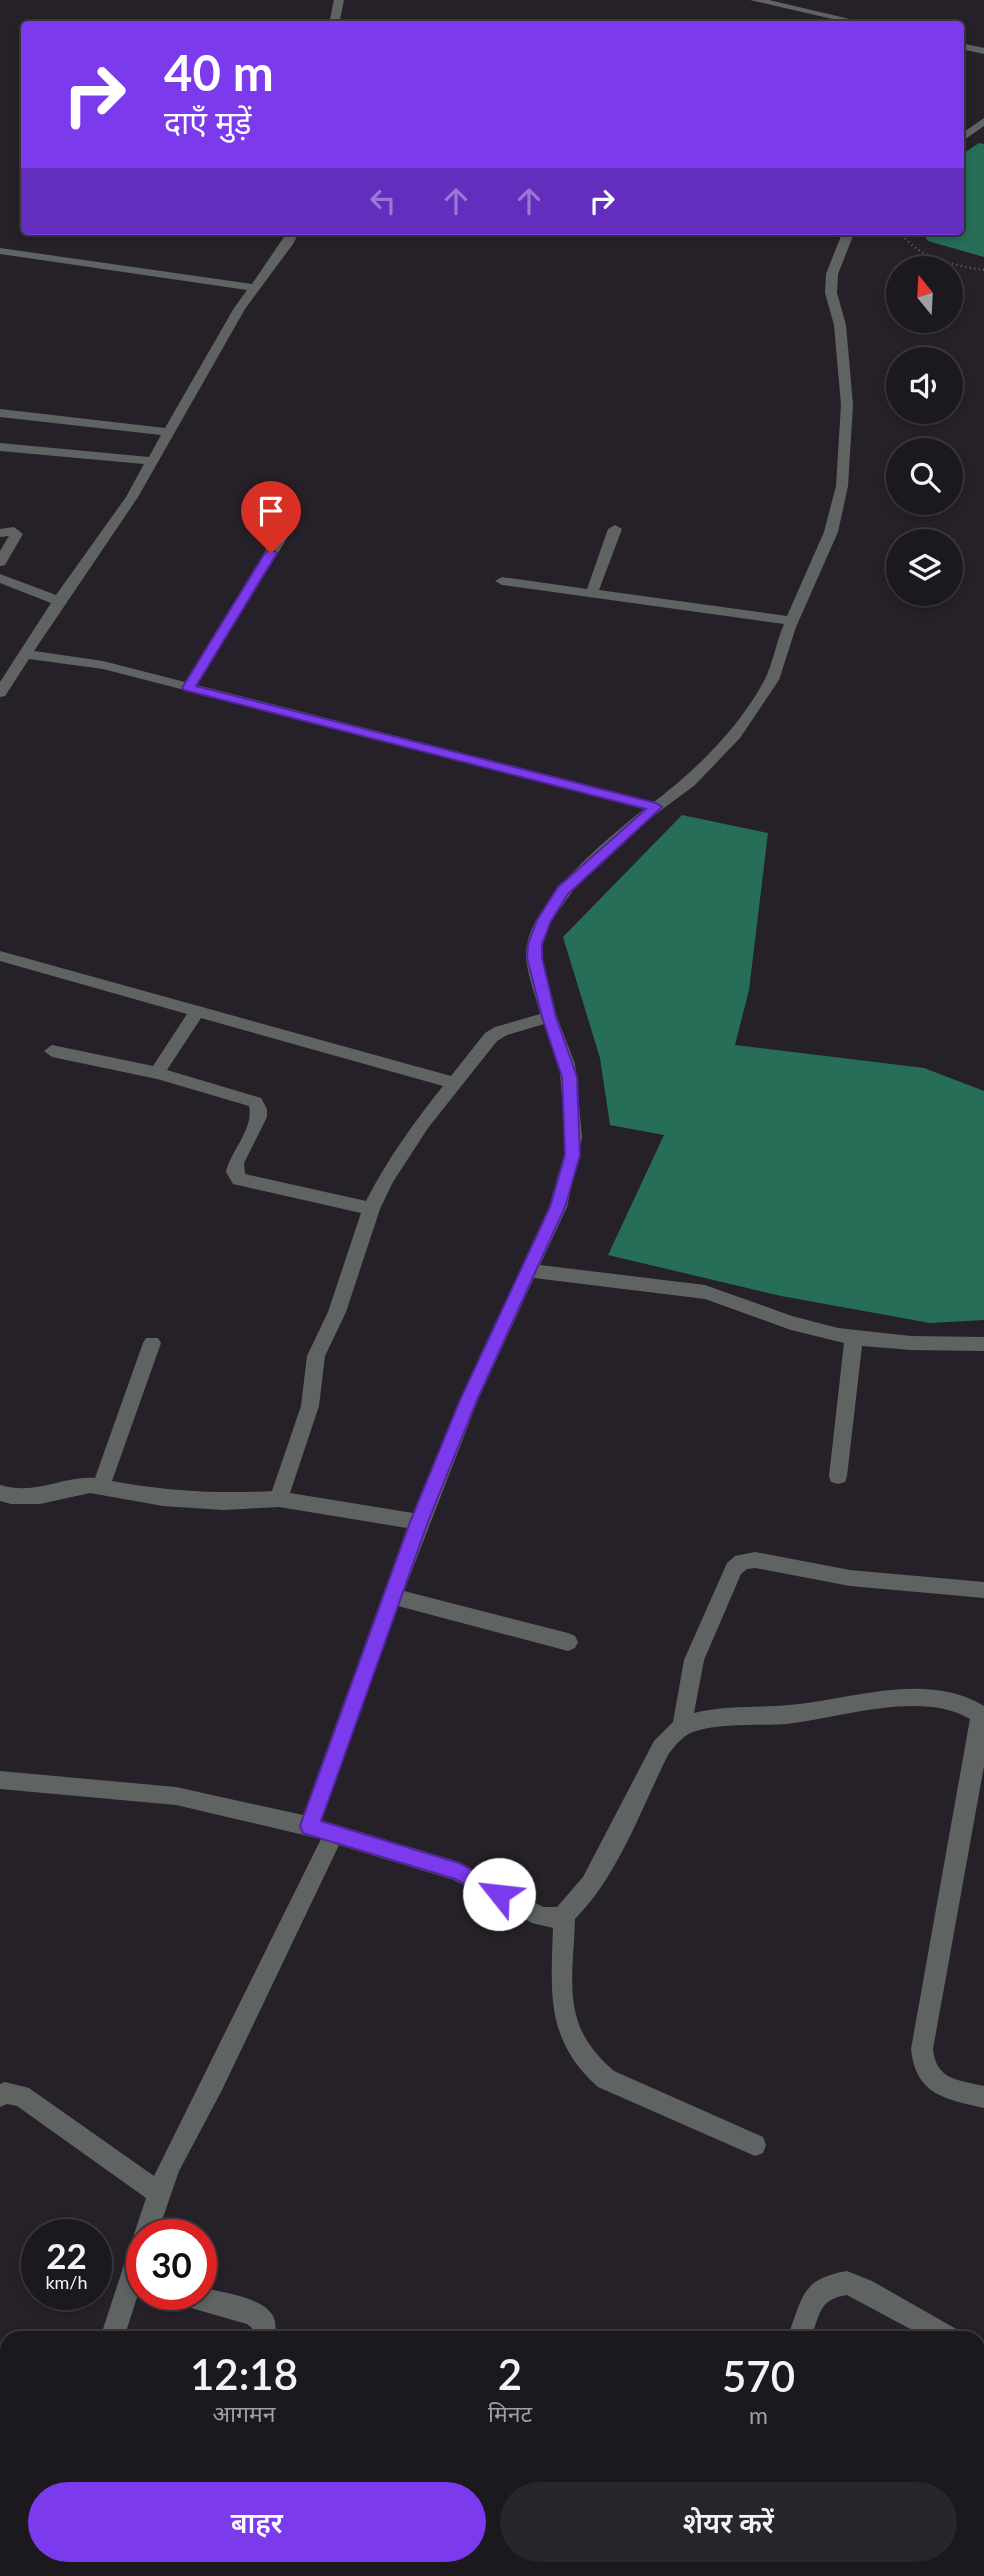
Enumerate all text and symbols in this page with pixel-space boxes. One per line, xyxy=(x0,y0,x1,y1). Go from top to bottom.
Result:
text: 40 m xyxy=(164,43,274,101)
icon: right xyxy=(49,49,140,140)
text: दाएँ मुड़ें xyxy=(164,102,251,141)
icon: left xyxy=(364,182,402,220)
icon: ahead xyxy=(437,182,475,220)
icon: ahead xyxy=(510,182,548,220)
icon: right xyxy=(583,182,621,220)
north arrow xyxy=(886,256,962,332)
map controls xyxy=(886,256,963,606)
button: sound xyxy=(886,347,963,424)
button: search xyxy=(886,438,963,515)
pin xyxy=(241,481,301,553)
icon: arrive xyxy=(252,492,290,530)
button: layers xyxy=(886,529,963,606)
position arrow xyxy=(462,1857,536,1931)
speed limit sign: 30 xyxy=(126,2219,217,2310)
text: 22 xyxy=(46,2234,87,2276)
text: km/h xyxy=(45,2271,88,2293)
text: 12:18 xyxy=(190,2349,298,2399)
text: 2 xyxy=(498,2349,522,2399)
text: 570 xyxy=(722,2351,795,2401)
text: आगमन xyxy=(212,2399,275,2427)
text: मिनट xyxy=(488,2399,532,2427)
text: m xyxy=(749,2401,768,2429)
button: बाहर xyxy=(28,2482,486,2562)
button: शेयर करें xyxy=(500,2482,957,2562)

